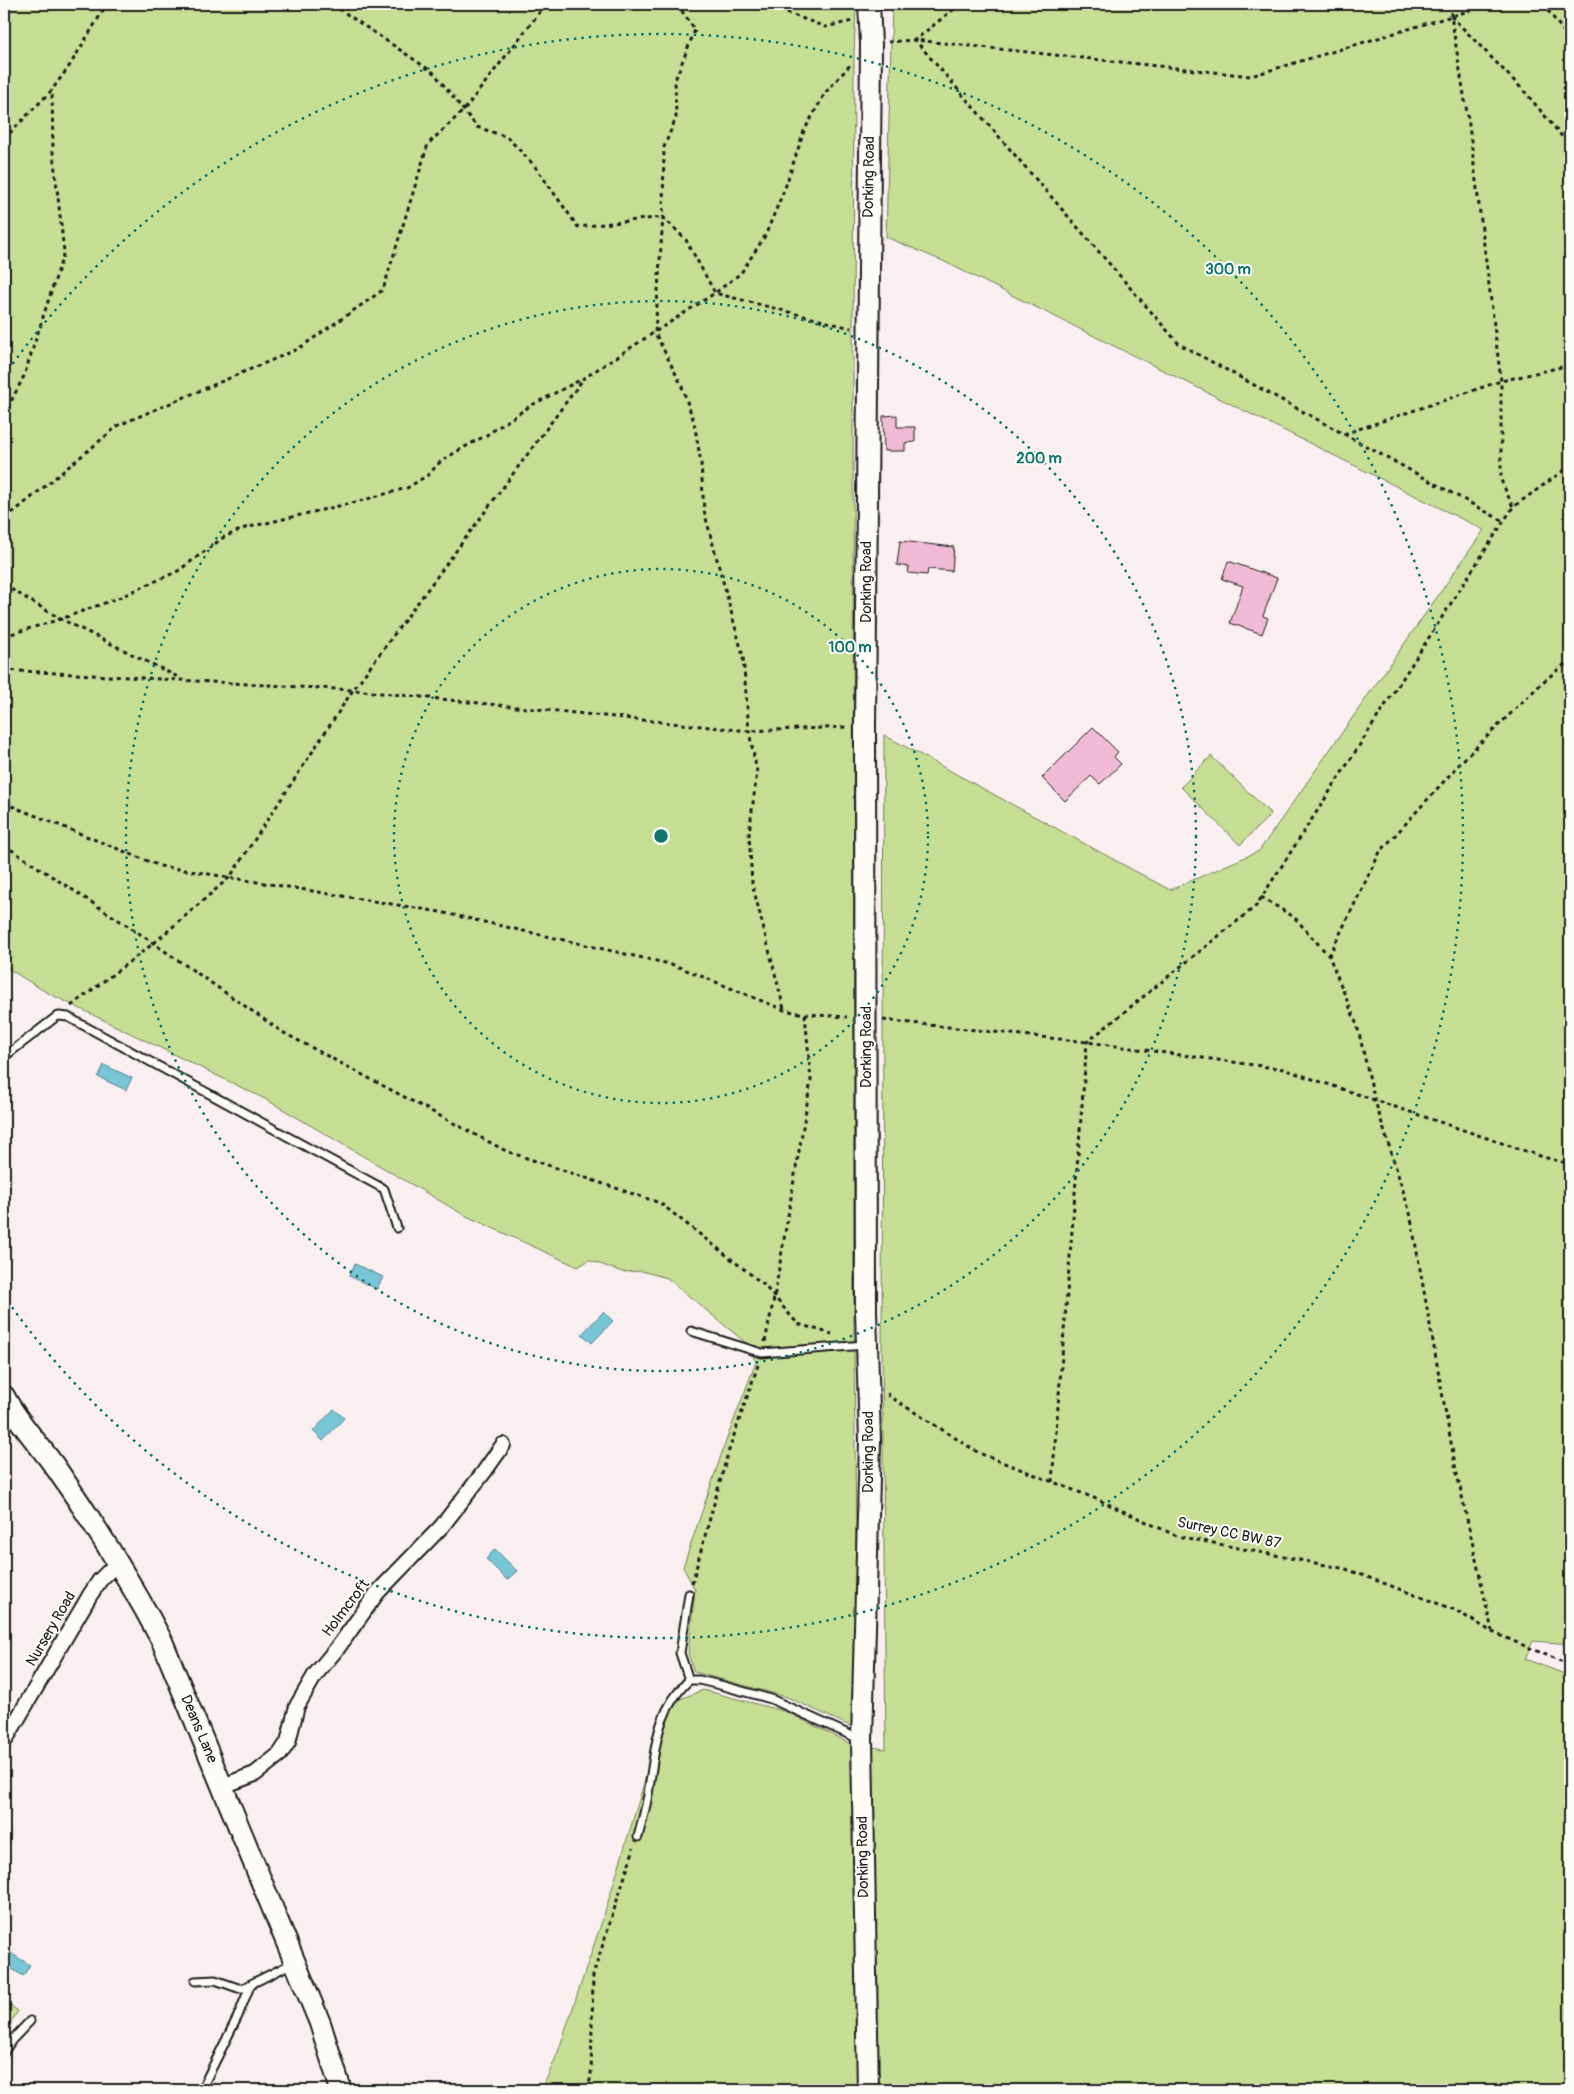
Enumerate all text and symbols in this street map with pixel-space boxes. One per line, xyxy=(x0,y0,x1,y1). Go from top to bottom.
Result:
street label: Dorking Road xyxy=(859,136,879,218)
text: 300 m xyxy=(1205,260,1251,279)
text: 200 m xyxy=(1016,449,1062,468)
street label: Dorking Road xyxy=(857,541,876,623)
text: 100 m xyxy=(829,638,871,657)
centre of rings xyxy=(652,827,670,845)
street label: Dorking Road xyxy=(857,1006,876,1088)
street label: Dorking Road xyxy=(859,1411,878,1493)
street label: Surrey CC BW 87 xyxy=(1175,1513,1283,1553)
street label: Holmcroft xyxy=(318,1575,374,1641)
street label: Nursery Road xyxy=(22,1588,80,1670)
street label: Deans Lane xyxy=(176,1692,222,1767)
street label: Dorking Road xyxy=(853,1816,873,1898)

